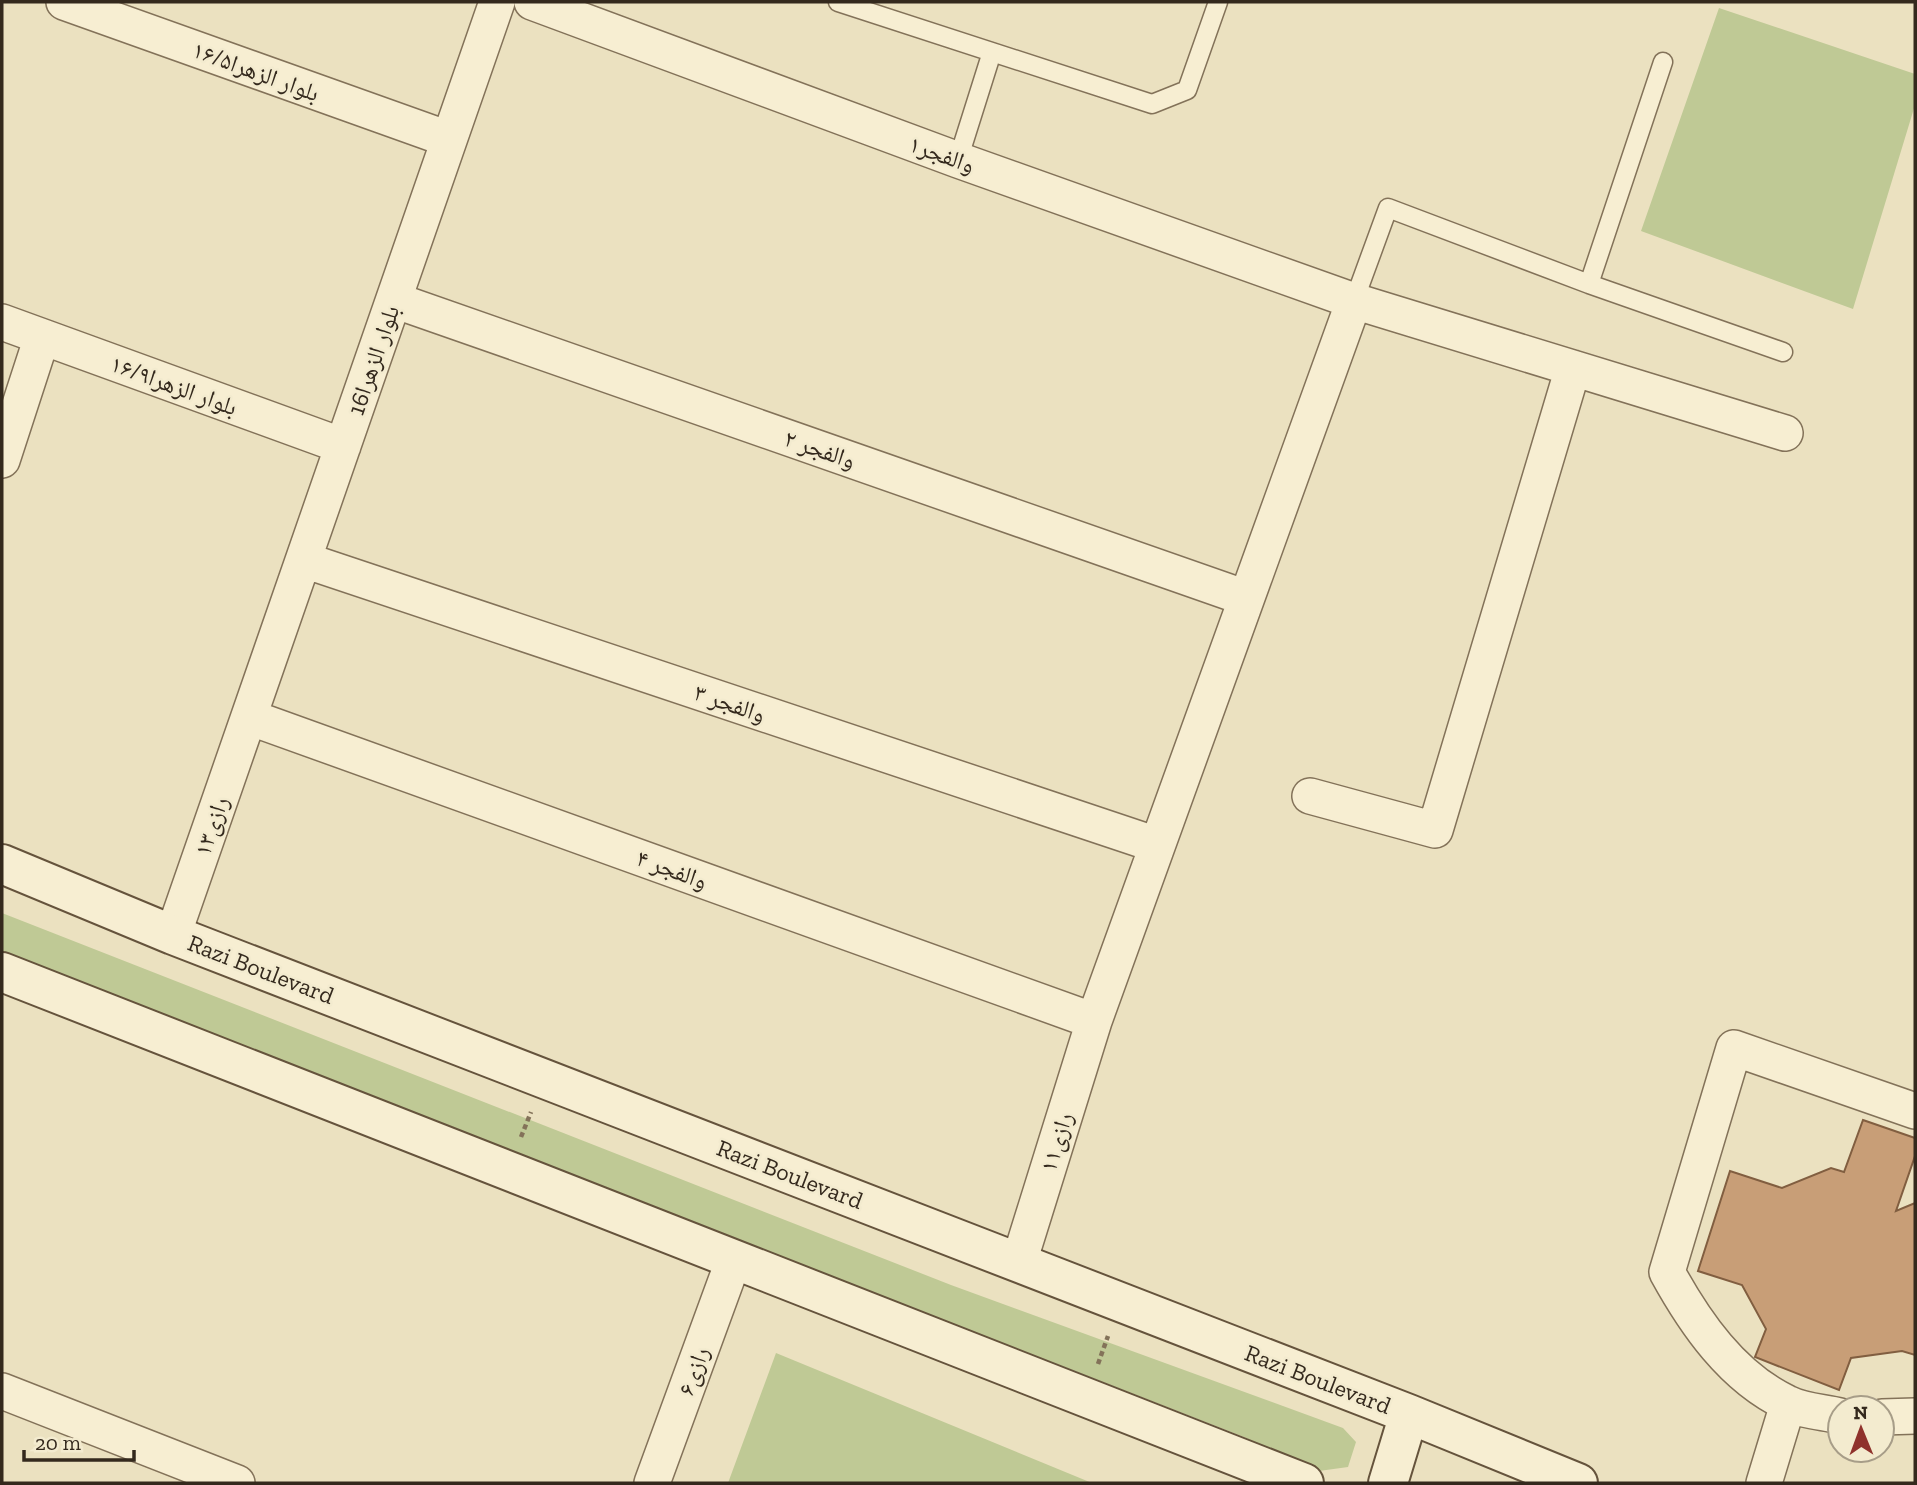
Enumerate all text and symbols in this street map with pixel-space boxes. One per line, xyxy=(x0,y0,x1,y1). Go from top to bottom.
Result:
street label: بلوار الزهرا۱۶/۵ xyxy=(189,35,323,107)
street label: والفجر۱ xyxy=(905,129,979,179)
street label: 16بلوار الزهرا xyxy=(341,301,405,419)
street label: بلوار الزهرا۱۶/۹ xyxy=(107,349,241,421)
street label: والفجر ۲ xyxy=(781,423,859,475)
street label: والفجر ۳ xyxy=(691,677,769,729)
street label: رازی۱۳ xyxy=(187,793,235,859)
street label: والفجر ۴ xyxy=(633,843,711,895)
street label: Razi Boulevard xyxy=(184,928,338,1010)
street label: رازی۱۱ xyxy=(1033,1109,1079,1175)
street label: Razi Boulevard xyxy=(713,1133,867,1215)
street label: Razi Boulevard xyxy=(1241,1338,1395,1420)
street label: رازی۶ xyxy=(671,1343,715,1399)
north arrow xyxy=(1826,1394,1896,1464)
text: N xyxy=(1853,1401,1868,1424)
scale bar xyxy=(24,1418,135,1462)
text: 20 m xyxy=(35,1430,81,1455)

